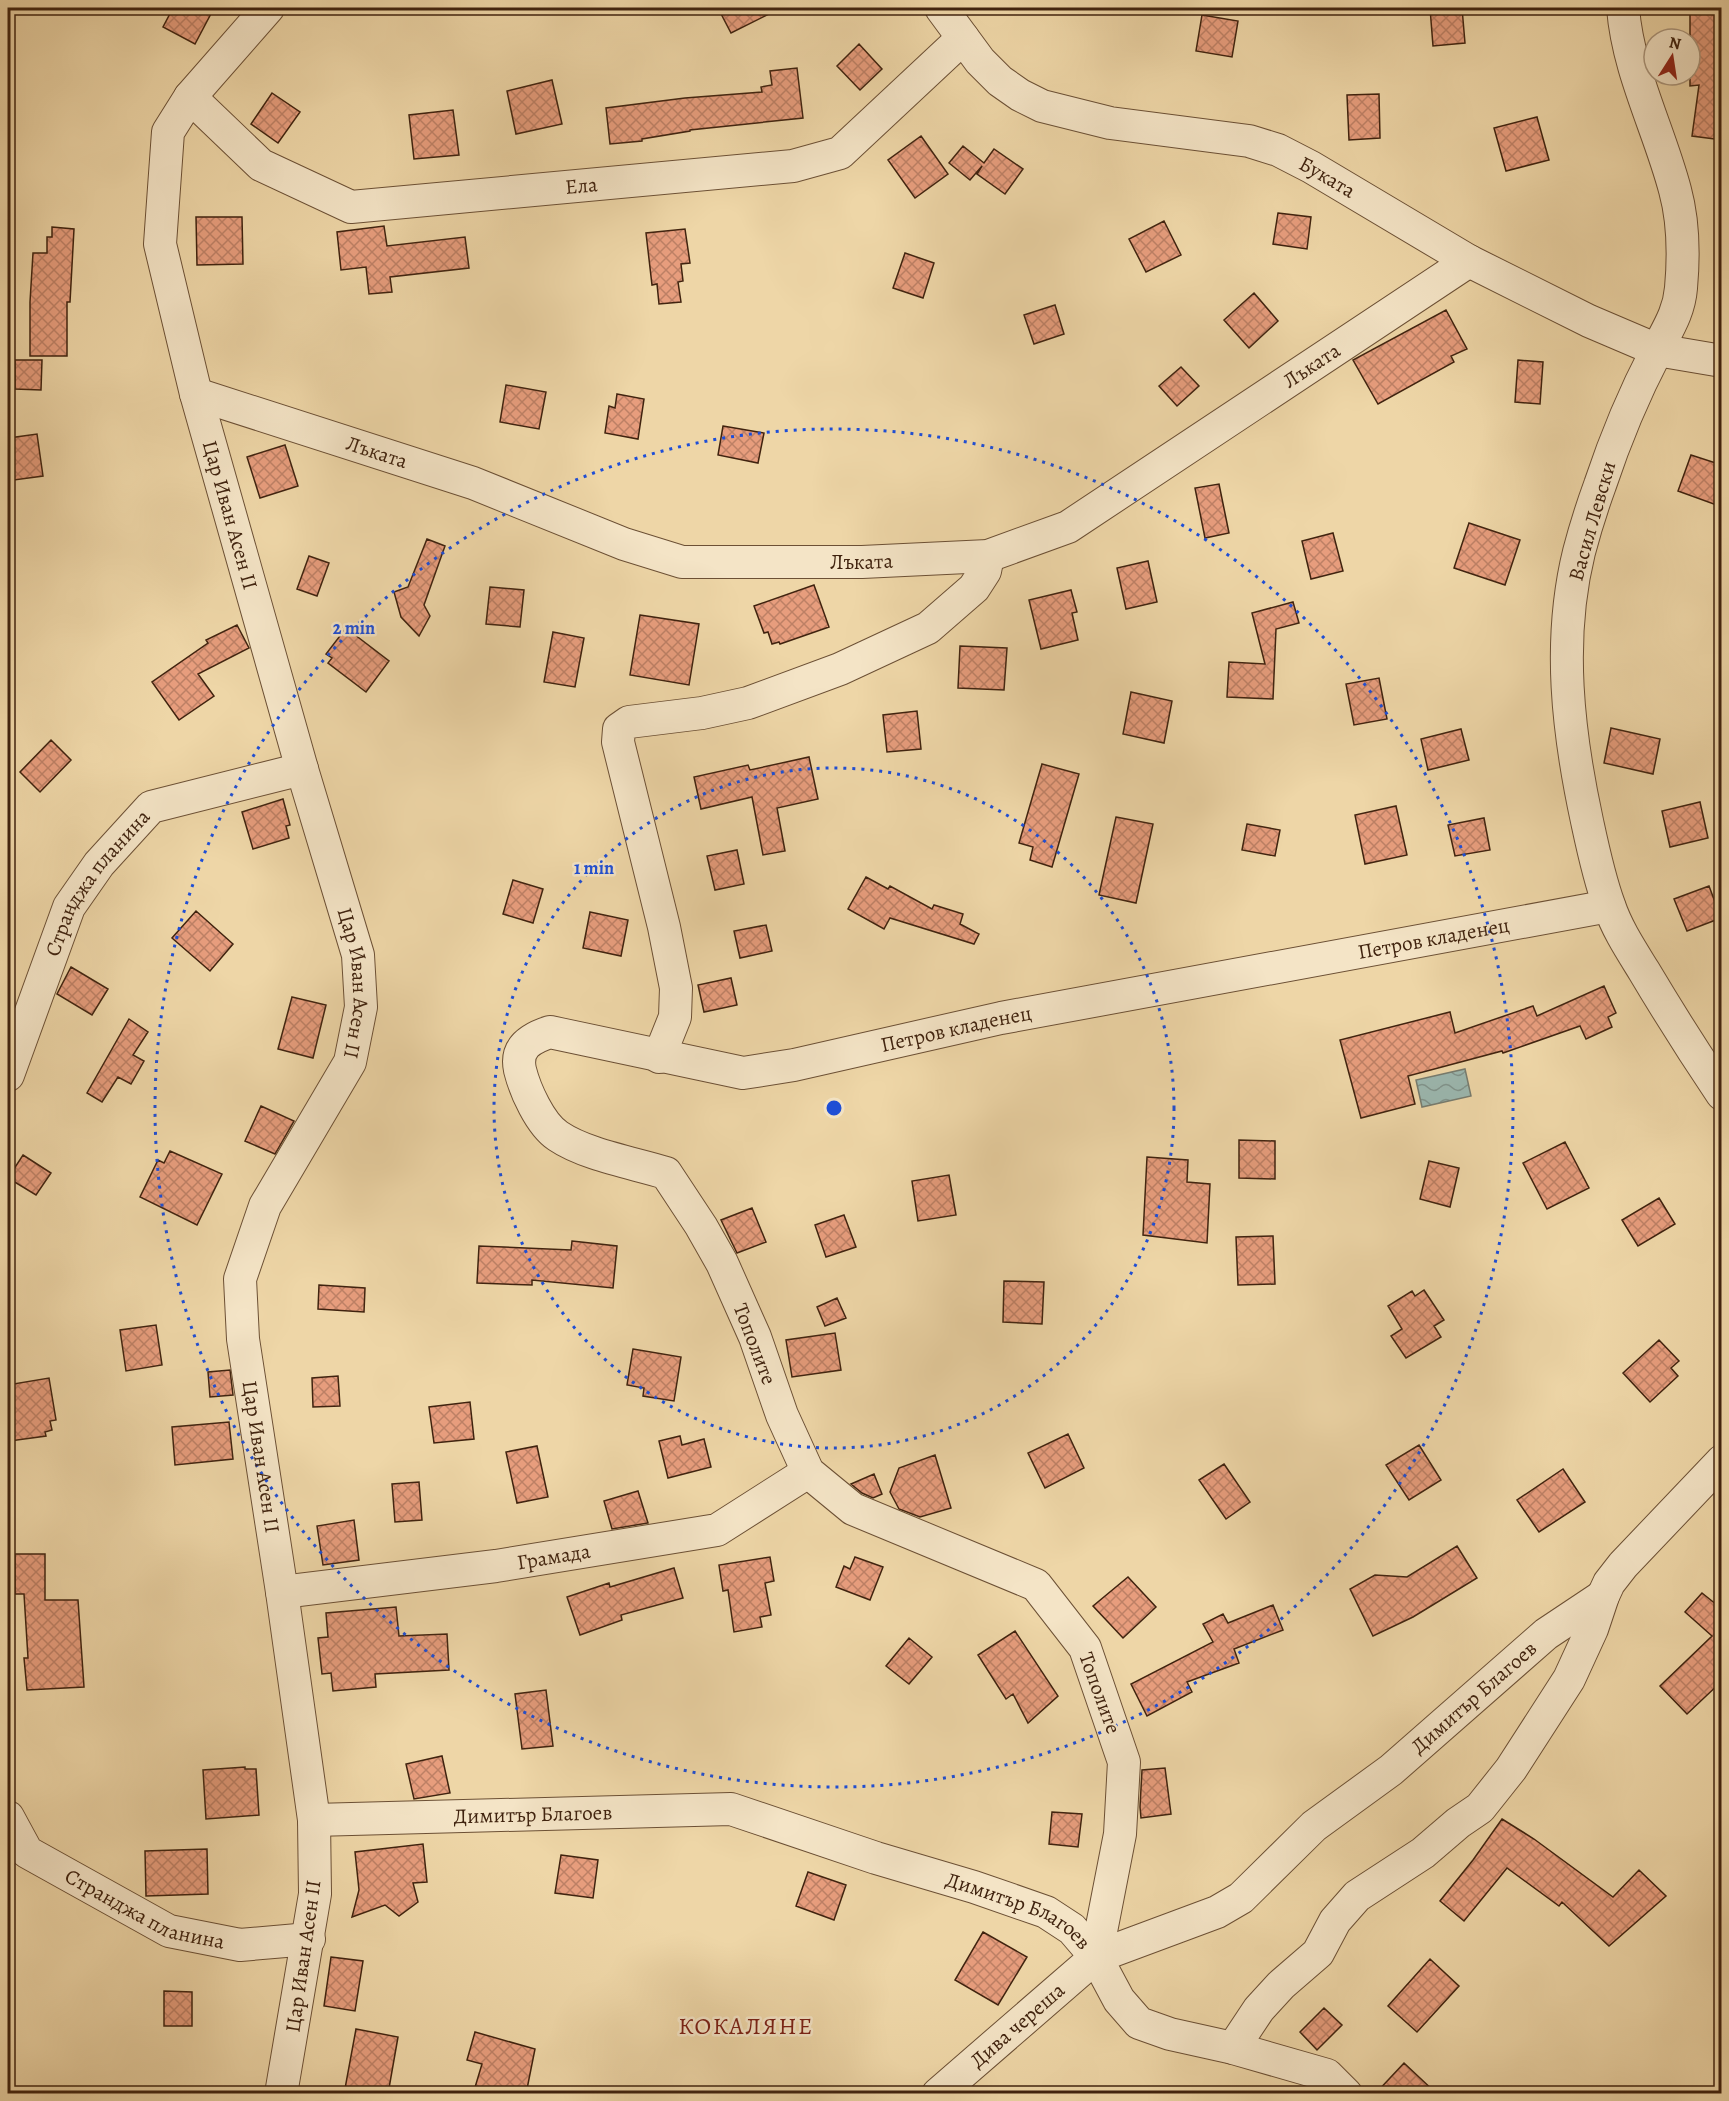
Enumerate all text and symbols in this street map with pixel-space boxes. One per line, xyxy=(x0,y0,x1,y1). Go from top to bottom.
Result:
north arrow xyxy=(1642,27,1702,87)
text: N xyxy=(1667,31,1683,55)
street label: Буката xyxy=(1294,149,1361,205)
street label: Ела xyxy=(564,170,599,201)
street label: Лъката xyxy=(1277,336,1346,395)
street label: Лъката xyxy=(343,429,412,475)
street label: Цар Иван Асен II xyxy=(196,437,265,593)
street label: Васил Левски xyxy=(1562,458,1622,584)
street label: Лъката xyxy=(830,547,894,576)
text: 2 min xyxy=(333,616,375,640)
street label: Странджа планина xyxy=(38,803,156,960)
text: 1 min xyxy=(574,856,614,880)
street label: Цар Иван Асен II xyxy=(331,904,375,1061)
street label: Петров кладенец xyxy=(1355,911,1512,966)
street label: Петров кладенец xyxy=(878,999,1034,1059)
centre of rings xyxy=(824,1098,844,1118)
street label: Тополите xyxy=(727,1299,783,1389)
street label: Цар Иван Асен II xyxy=(236,1379,287,1535)
street label: Грамада xyxy=(515,1537,593,1576)
street label: Димитър Благоев xyxy=(1405,1634,1543,1760)
street label: Тополите xyxy=(1072,1648,1128,1738)
street label: Димитър Благоев xyxy=(453,1798,613,1830)
street label: Странджа планина xyxy=(60,1862,227,1956)
street label: Димитър Благоев xyxy=(943,1865,1097,1955)
street label: Цар Иван Асен II xyxy=(278,1878,328,2034)
street label: Дива череша xyxy=(964,1976,1071,2074)
district label: КОКАЛЯНЕ xyxy=(678,2010,814,2042)

